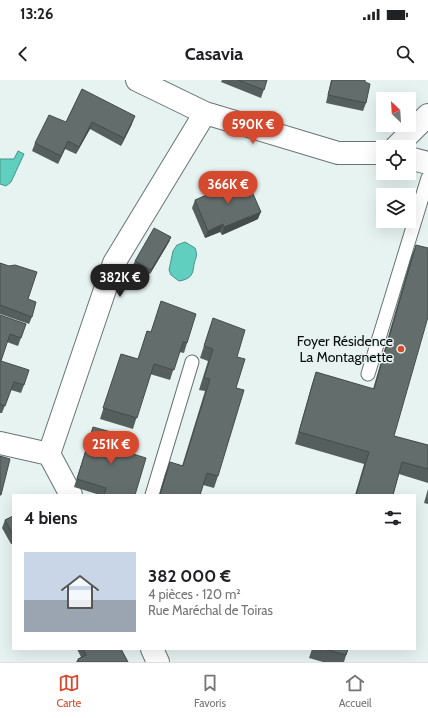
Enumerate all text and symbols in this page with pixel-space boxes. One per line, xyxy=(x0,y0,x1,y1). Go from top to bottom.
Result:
text: 13:26 xyxy=(20,5,53,23)
icon: back xyxy=(12,43,34,65)
text: Casavia xyxy=(185,43,243,65)
icon: search xyxy=(394,43,416,65)
north arrow xyxy=(376,92,416,132)
map controls xyxy=(376,92,416,228)
pin: 590K € xyxy=(220,111,286,145)
text: 590K € xyxy=(232,116,274,132)
button: locate xyxy=(376,140,416,180)
pin: 366K € xyxy=(195,171,261,205)
text: 366K € xyxy=(207,176,249,192)
button: layers xyxy=(376,188,416,228)
pin: 382K € xyxy=(87,264,153,298)
text: 382K € xyxy=(99,269,141,285)
place label: Foyer Résidence La Montagnette xyxy=(297,332,393,366)
marker: Foyer Résidence La Montagnette xyxy=(396,344,406,354)
pin: 251K € xyxy=(78,431,144,465)
text: 251K € xyxy=(92,436,130,452)
icon: filters xyxy=(382,507,404,529)
text: 4 biens xyxy=(24,508,78,528)
text: 382 000 € xyxy=(148,566,231,586)
icon: home xyxy=(56,568,104,616)
text: 4 pièces · 120 m² xyxy=(148,586,241,602)
text: Rue Maréchal de Toiras xyxy=(148,602,273,618)
tab: Carte xyxy=(56,672,81,710)
tab: Favoris xyxy=(194,672,226,710)
tab: Accueil xyxy=(339,672,372,710)

